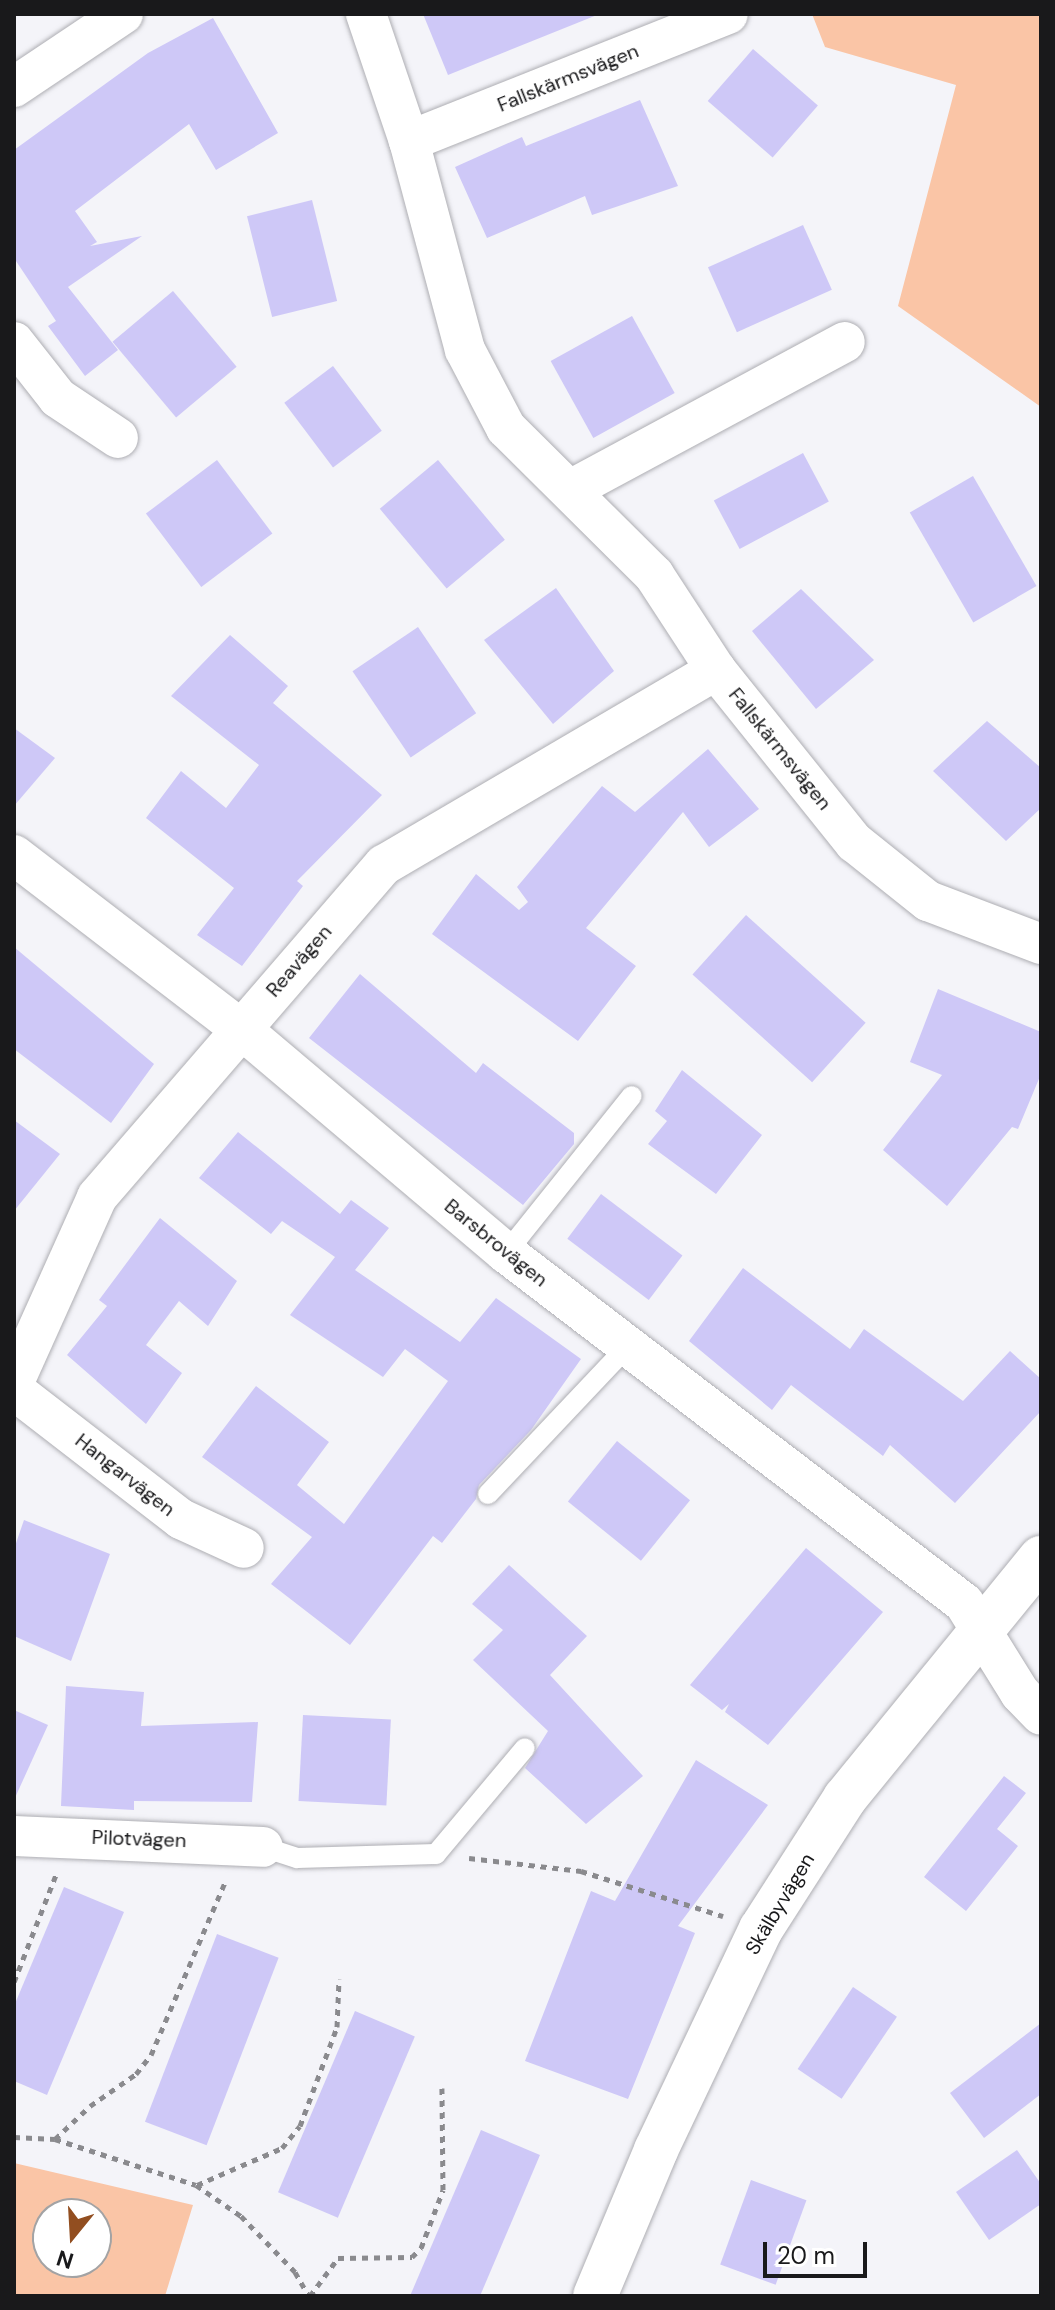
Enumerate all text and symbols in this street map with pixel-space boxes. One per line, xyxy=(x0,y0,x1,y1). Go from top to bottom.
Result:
street label: Fallskärmsvägen xyxy=(494,39,642,117)
street label: Fallskärmsvägen xyxy=(723,683,837,815)
street label: Reavägen xyxy=(261,920,337,1002)
street label: Barsbrovägen xyxy=(440,1194,552,1292)
street label: Hangarvägen xyxy=(70,1429,180,1521)
street label: Pilotvägen xyxy=(91,1825,187,1853)
street label: Skälbyvägen xyxy=(740,1849,820,1959)
north arrow xyxy=(32,2198,112,2278)
scale bar xyxy=(767,2226,871,2276)
text: 20 m xyxy=(777,2240,835,2271)
text: N xyxy=(53,2243,77,2276)

